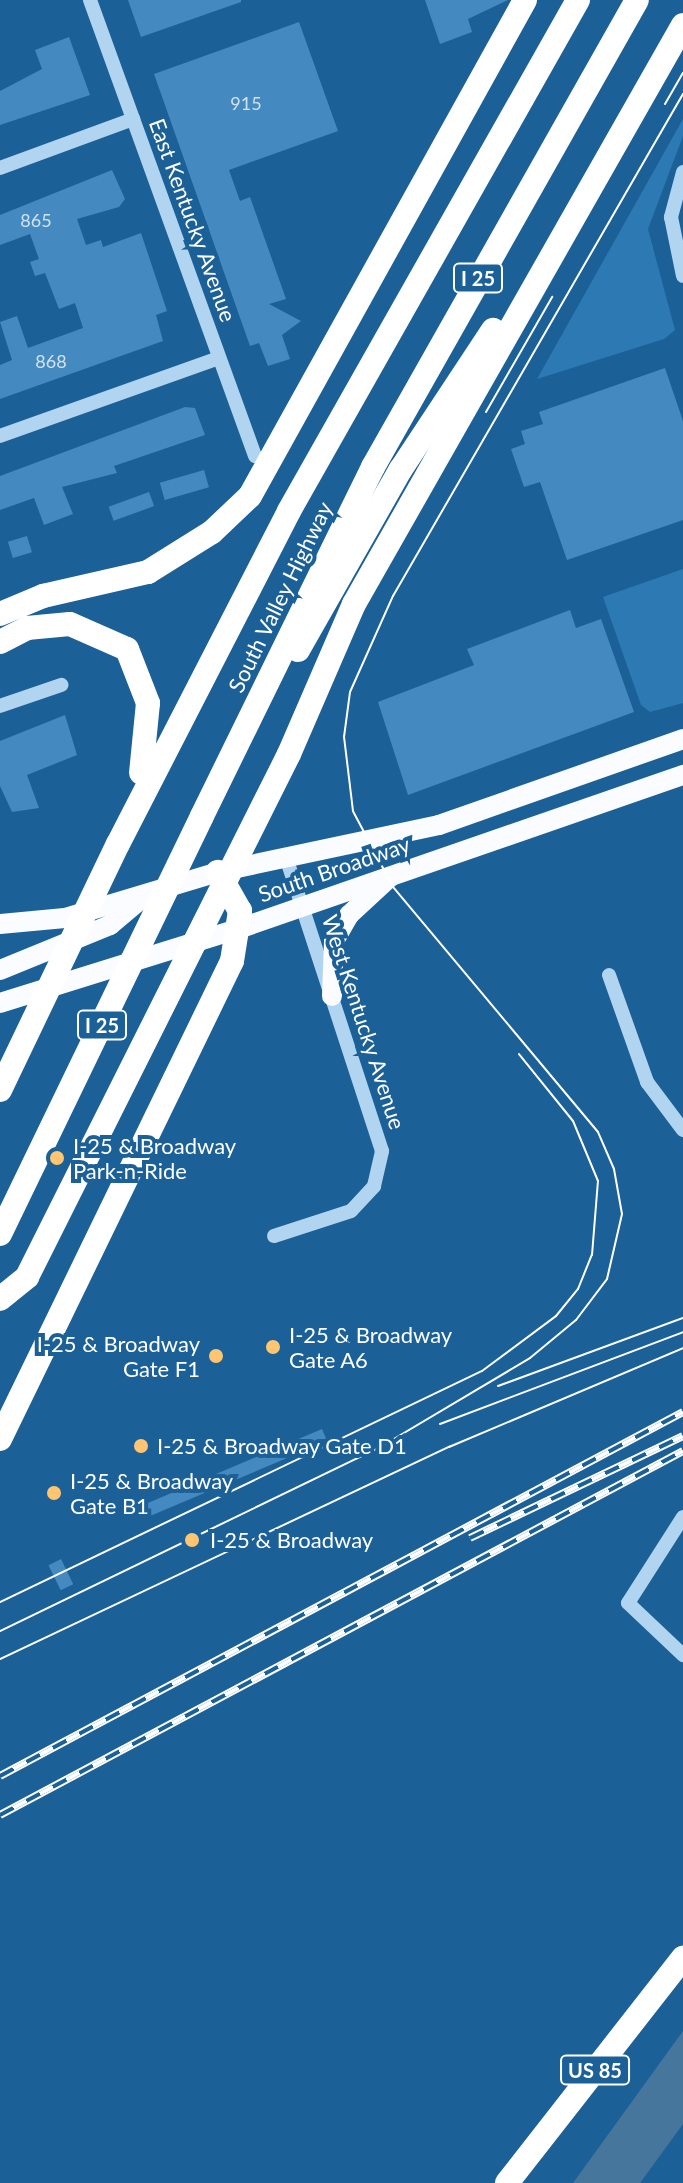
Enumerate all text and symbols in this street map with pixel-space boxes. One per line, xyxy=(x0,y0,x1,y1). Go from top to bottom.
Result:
house number: 915 xyxy=(230,92,262,114)
street label: East Kentucky Avenue xyxy=(144,114,242,326)
house number: 865 xyxy=(20,209,52,231)
road number: I 25 xyxy=(452,262,504,294)
house number: 868 xyxy=(35,350,67,372)
street label: South Valley Highway xyxy=(222,497,338,697)
street label: South Broadway xyxy=(255,831,413,907)
street label: West Kentucky Avenue xyxy=(317,911,411,1133)
road number: I 25 xyxy=(76,1009,128,1041)
place label: I-25 & Broadway Park-n-Ride xyxy=(73,1132,236,1184)
marker: I-25 & Broadway Park-n-Ride xyxy=(48,1149,66,1167)
place label: I-25 & Broadway Gate A6 xyxy=(289,1321,452,1372)
place label: I-25 & Broadway Gate F1 xyxy=(37,1330,200,1382)
marker: I-25 & Broadway Gate A6 xyxy=(264,1338,282,1356)
marker: I-25 & Broadway Gate F1 xyxy=(207,1347,225,1365)
place label: I-25 & Broadway Gate D1 xyxy=(157,1433,407,1459)
marker: I-25 & Broadway Gate D1 xyxy=(132,1437,150,1455)
place label: I-25 & Broadway Gate B1 xyxy=(70,1467,233,1518)
marker: I-25 & Broadway Gate B1 xyxy=(45,1484,63,1502)
place label: I-25 & Broadway xyxy=(210,1527,373,1553)
marker: I-25 & Broadway xyxy=(181,1529,203,1551)
road number: US 85 xyxy=(559,2054,631,2086)

